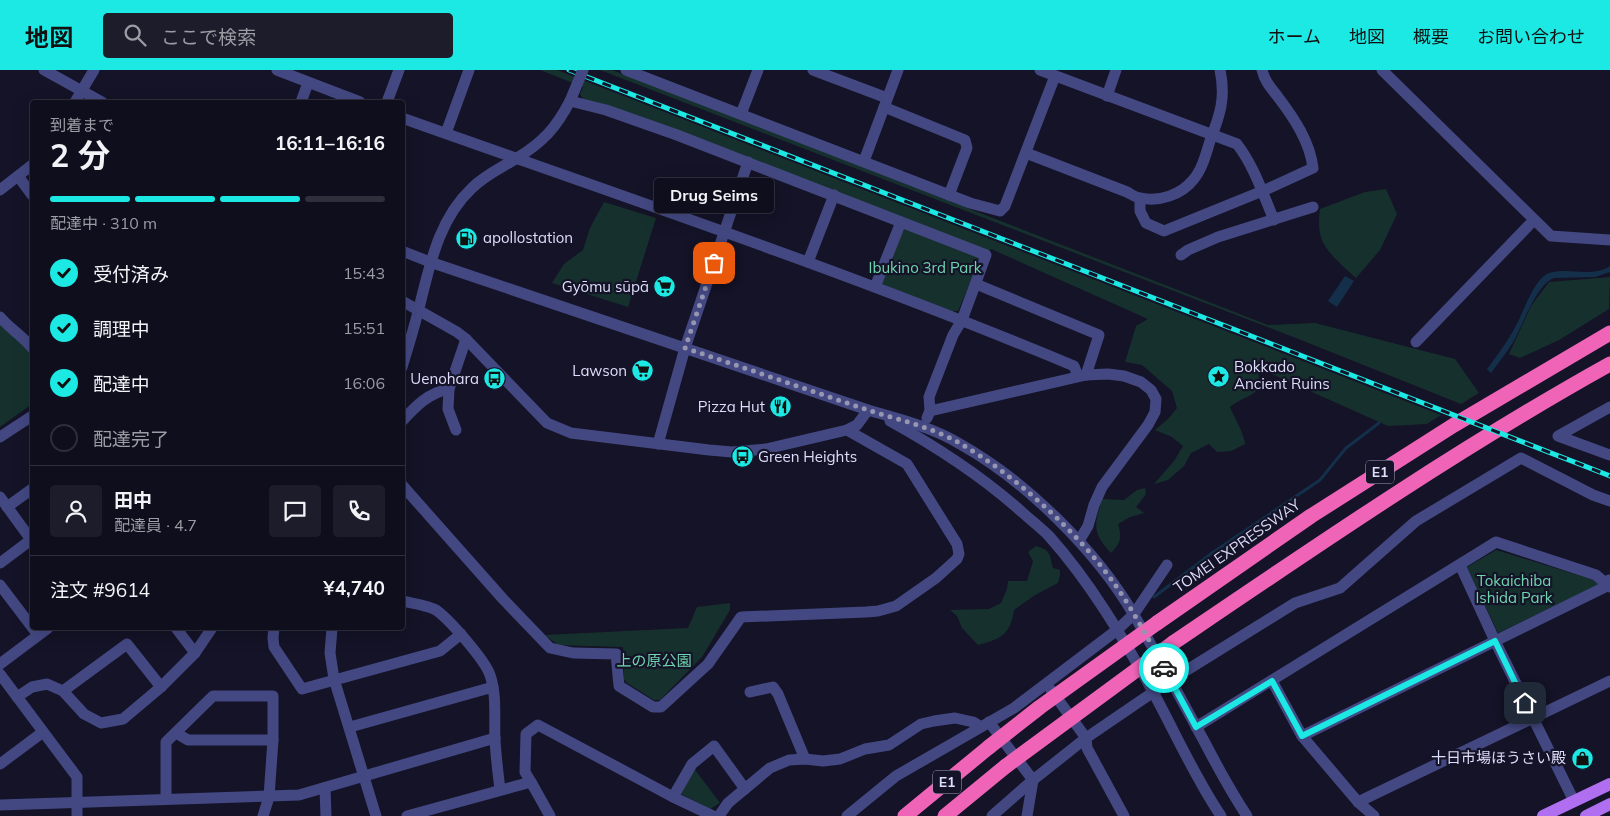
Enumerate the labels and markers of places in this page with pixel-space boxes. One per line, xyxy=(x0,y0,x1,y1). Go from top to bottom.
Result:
callout: Drug Seims xyxy=(654,178,774,213)
fuel station icon: apollostation xyxy=(455,226,479,250)
place label: apollostation xyxy=(483,228,573,247)
pin xyxy=(693,242,735,284)
supermarket icon: Gyōmu sūpā xyxy=(653,275,677,299)
place label: Gyōmu sūpā xyxy=(562,277,649,296)
place label: Bokkado Ancient Ruins xyxy=(1234,357,1330,393)
supermarket icon: Lawson xyxy=(631,359,655,383)
place label: Lawson xyxy=(572,361,627,380)
place icon: Bokkado Ancient Ruins xyxy=(1206,364,1230,388)
bus stop icon: Uenohara xyxy=(483,367,507,391)
place label: Uenohara xyxy=(410,369,479,388)
restaurant icon: Pizza Hut xyxy=(769,395,793,419)
place label: Pizza Hut xyxy=(698,397,765,416)
bus stop icon: Green Heights xyxy=(730,445,754,469)
place label: Green Heights xyxy=(758,447,857,466)
pin xyxy=(1504,682,1546,724)
shop icon: 十日市場ほうさい殿 xyxy=(1570,746,1594,770)
place label: 十日市場ほうさい殿 xyxy=(1431,748,1566,767)

